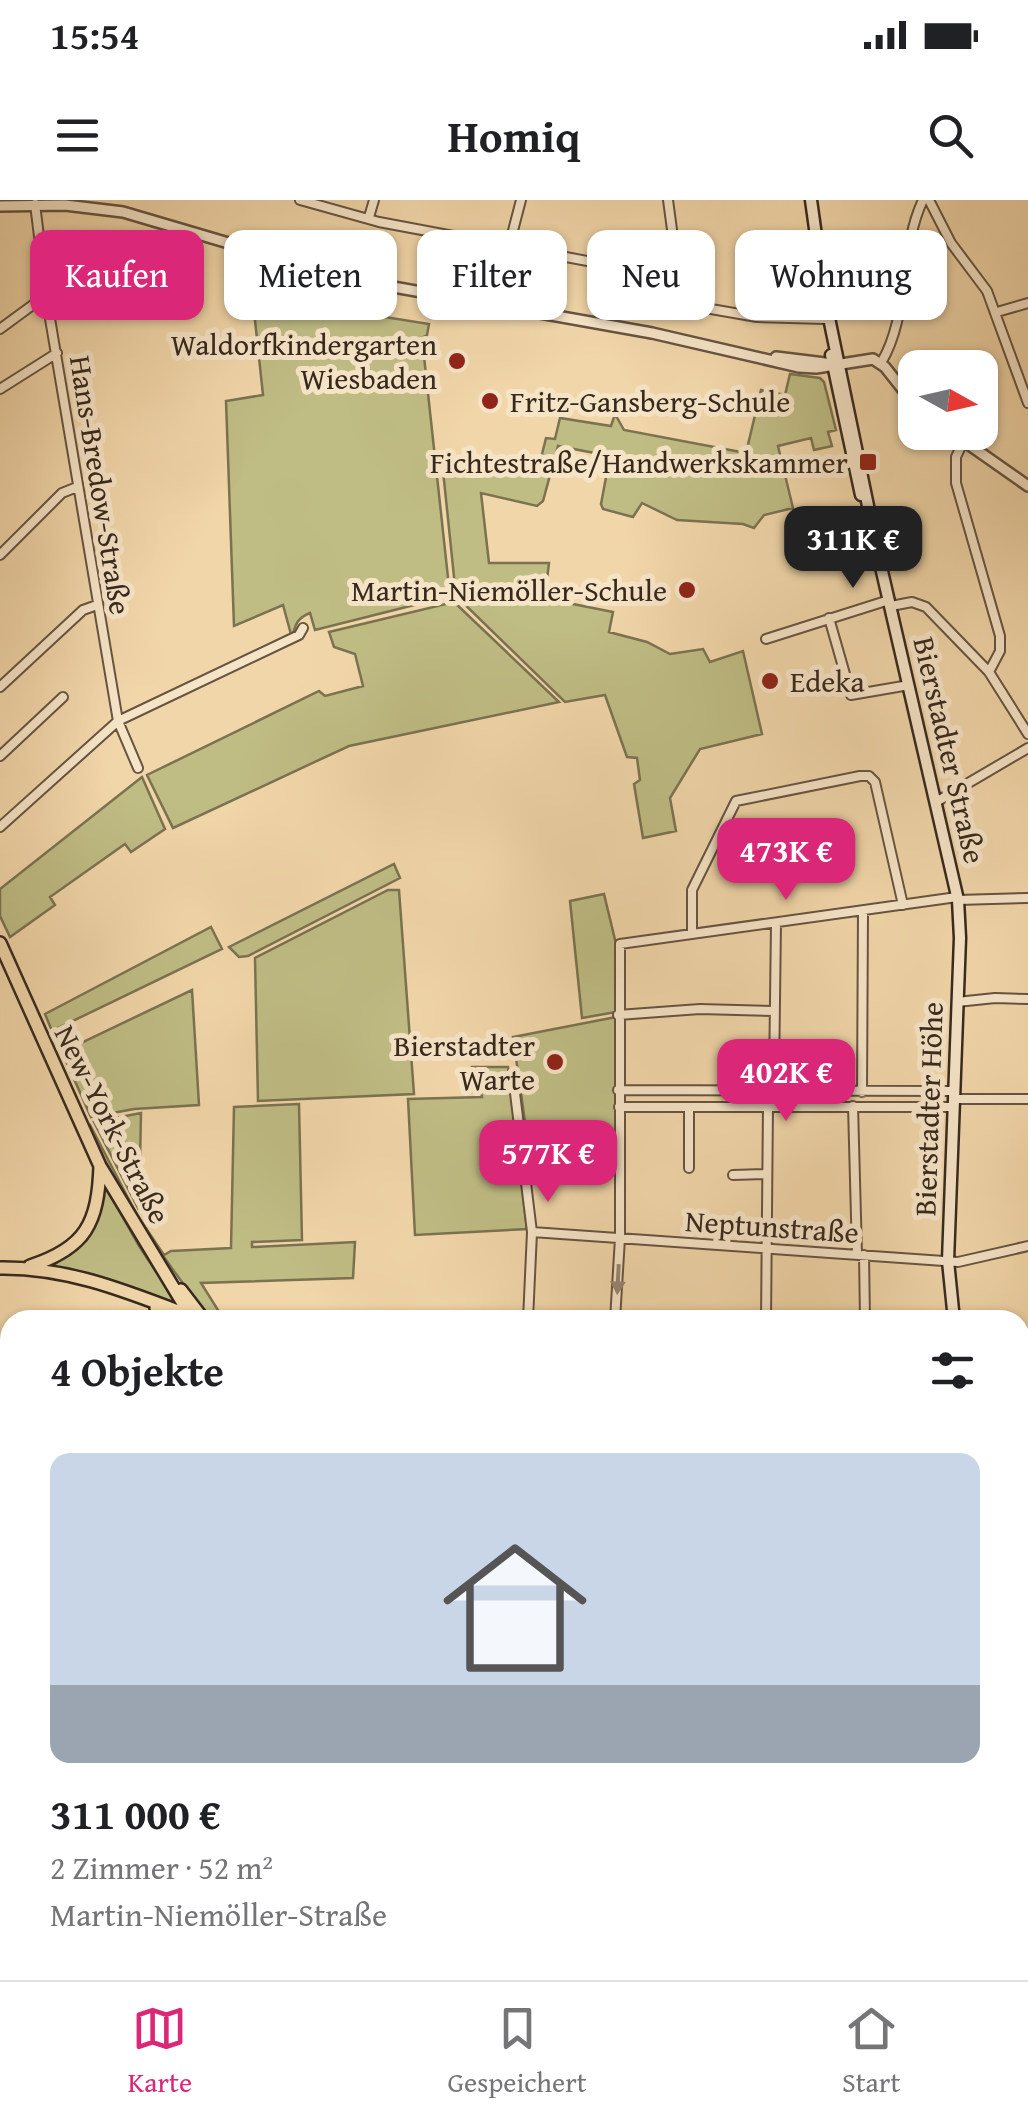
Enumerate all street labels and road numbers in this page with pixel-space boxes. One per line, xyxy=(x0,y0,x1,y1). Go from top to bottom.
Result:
street label: Hans-Bredow-Straße xyxy=(59,352,143,618)
street label: Bierstadter Straße xyxy=(903,632,997,868)
street label: Bierstadter Höhe xyxy=(902,1001,954,1217)
street label: New-York-Straße xyxy=(44,1017,182,1231)
street label: Neptunstraße xyxy=(684,1198,860,1254)

